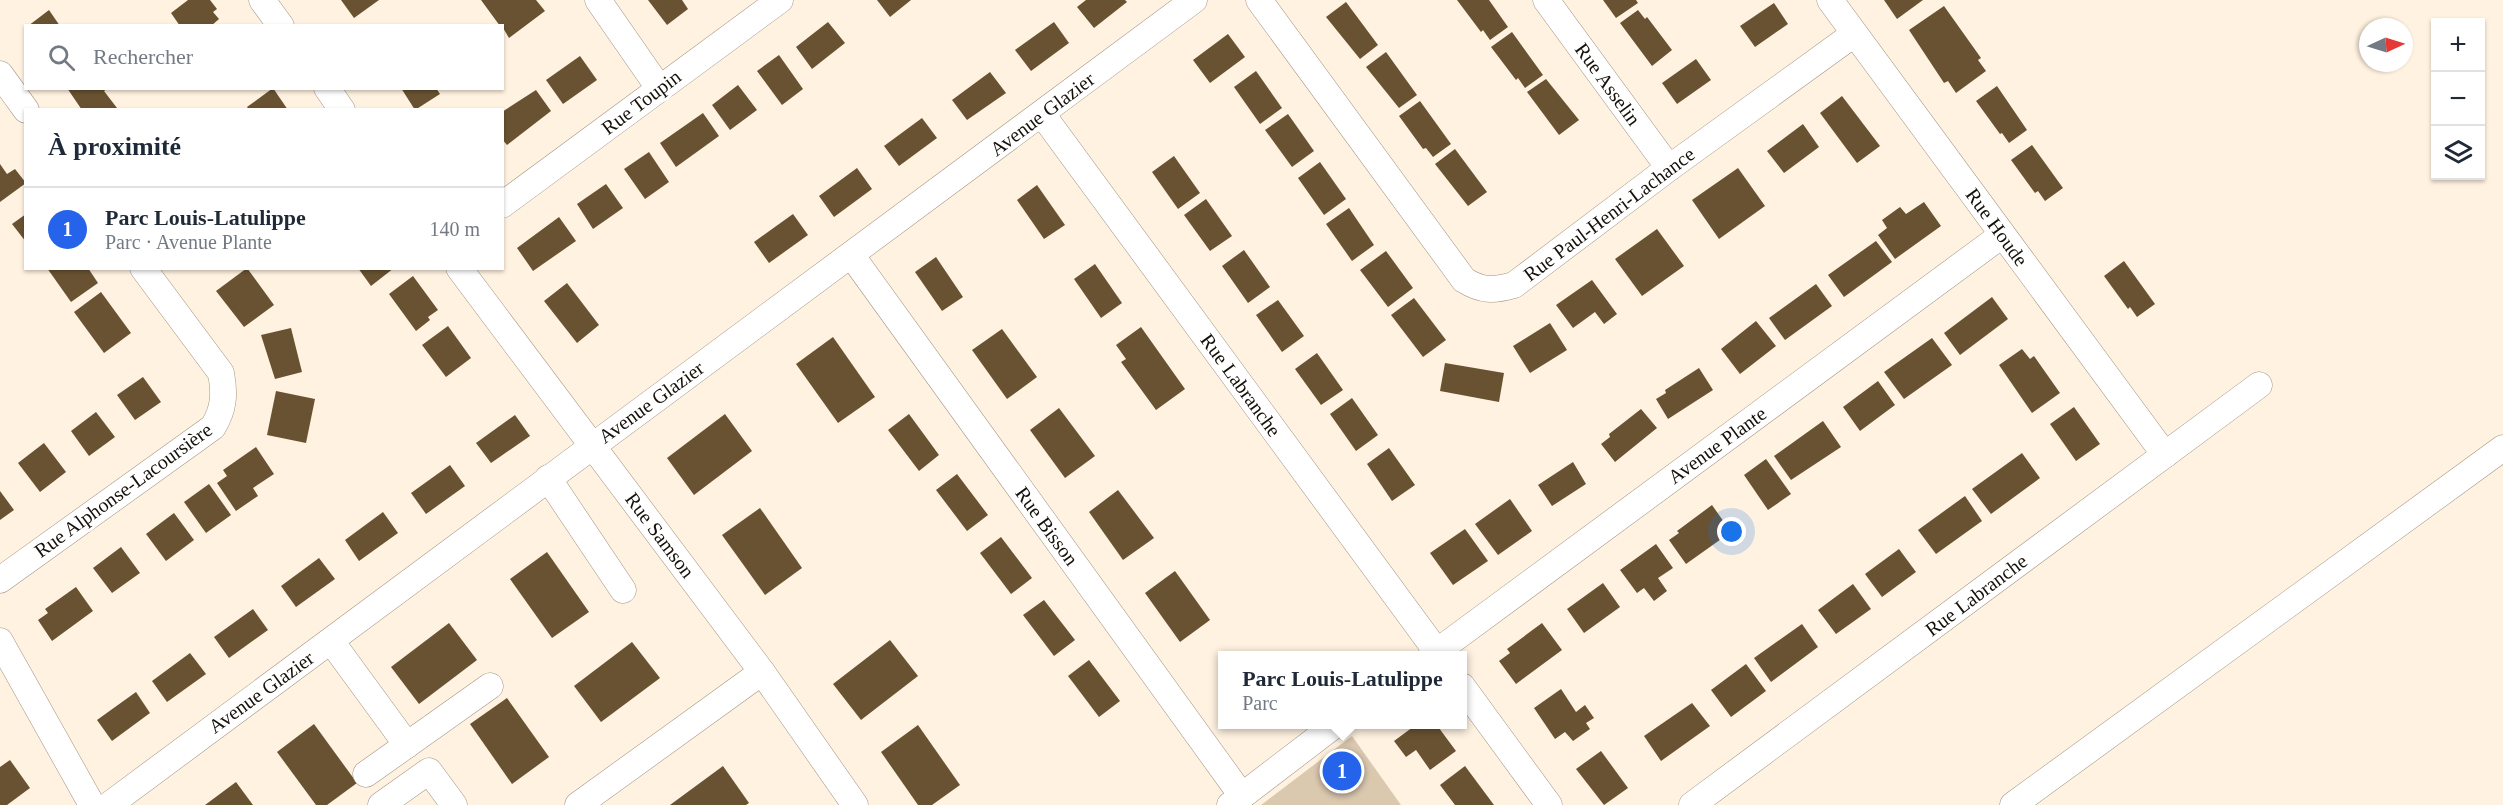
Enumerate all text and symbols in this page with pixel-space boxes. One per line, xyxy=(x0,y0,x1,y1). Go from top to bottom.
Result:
north arrow xyxy=(2359,18,2413,72)
map controls xyxy=(2431,18,2485,180)
button: + xyxy=(2431,18,2485,72)
search box xyxy=(24,24,504,90)
street label: Rue Asselin xyxy=(1571,39,1645,129)
icon: search xyxy=(45,41,78,74)
text: Rechercher xyxy=(93,44,193,69)
street label: Rue Toupin xyxy=(597,65,685,140)
street label: Avenue Glazier xyxy=(986,68,1099,160)
button: − xyxy=(2431,72,2485,126)
button: layers xyxy=(2431,126,2485,180)
text: À proximité xyxy=(48,132,181,161)
street label: Rue Paul-Henri-Lachance xyxy=(1519,142,1699,285)
street label: Rue Houde xyxy=(1961,184,2033,270)
text: Parc Louis-Latulippe xyxy=(105,205,306,230)
text: 1 xyxy=(63,218,73,240)
text: 140 m xyxy=(429,218,480,240)
text: Parc · Avenue Plante xyxy=(105,231,272,253)
street label: Rue Labranche xyxy=(1196,329,1286,441)
street label: Avenue Glazier xyxy=(594,356,708,448)
street label: Avenue Plante xyxy=(1664,402,1770,488)
street label: Rue Alphonse-Lacoursière xyxy=(30,418,217,563)
street label: Rue Bisson xyxy=(1011,482,1083,570)
street label: Rue Samson xyxy=(621,488,699,582)
your location xyxy=(1717,517,1746,546)
street label: Rue Labranche xyxy=(1921,550,2031,640)
street label: Avenue Glazier xyxy=(204,646,318,738)
popup xyxy=(1218,651,1467,729)
text: Parc Louis-Latulippe xyxy=(1242,666,1443,691)
text: Parc xyxy=(1242,692,1278,714)
pin: 1 xyxy=(1322,748,1362,794)

